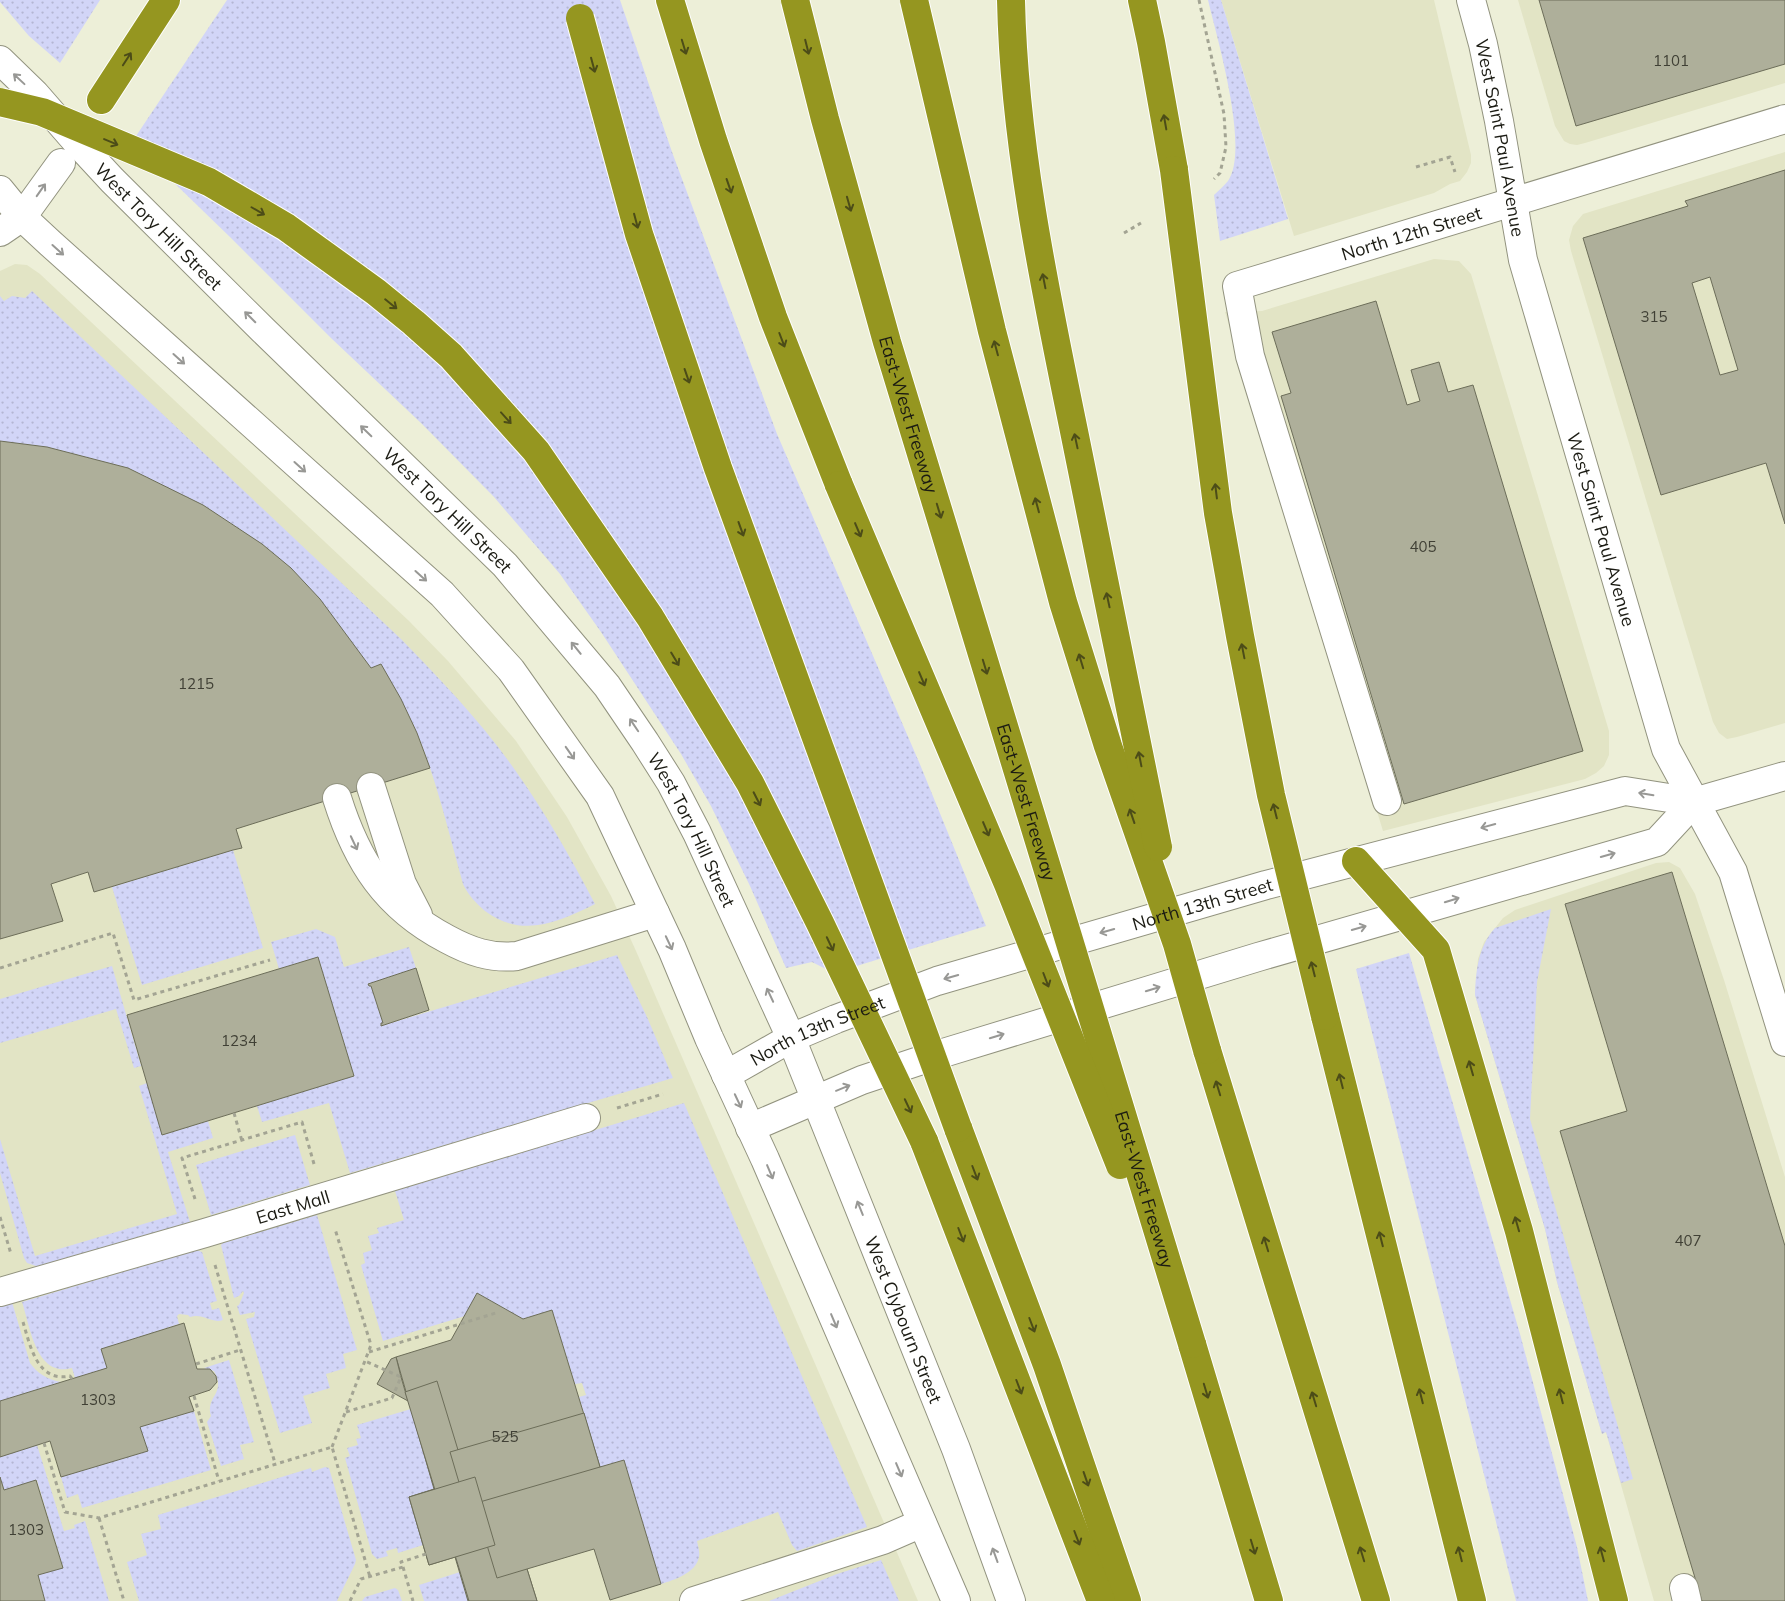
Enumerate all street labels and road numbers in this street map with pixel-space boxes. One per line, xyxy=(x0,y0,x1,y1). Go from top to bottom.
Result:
street label: West Saint Paul Avenue xyxy=(1471,37,1530,238)
street label: West Tory Hill Street xyxy=(90,158,227,295)
street label: North 12th Street xyxy=(1338,201,1484,265)
street label: East-West Freeway xyxy=(874,333,944,496)
street label: West Saint Paul Avenue xyxy=(1563,430,1641,629)
street label: West Tory Hill Street xyxy=(379,442,518,577)
street label: East-West Freeway xyxy=(992,721,1062,884)
street label: West Tory Hill Street xyxy=(643,748,741,911)
street label: North 13th Street xyxy=(1129,872,1275,935)
street label: North 13th Street xyxy=(746,990,888,1070)
street label: East-West Freeway xyxy=(1110,1108,1180,1271)
street label: East Mall xyxy=(253,1185,332,1228)
street label: West Clybourn Street xyxy=(860,1233,948,1406)

